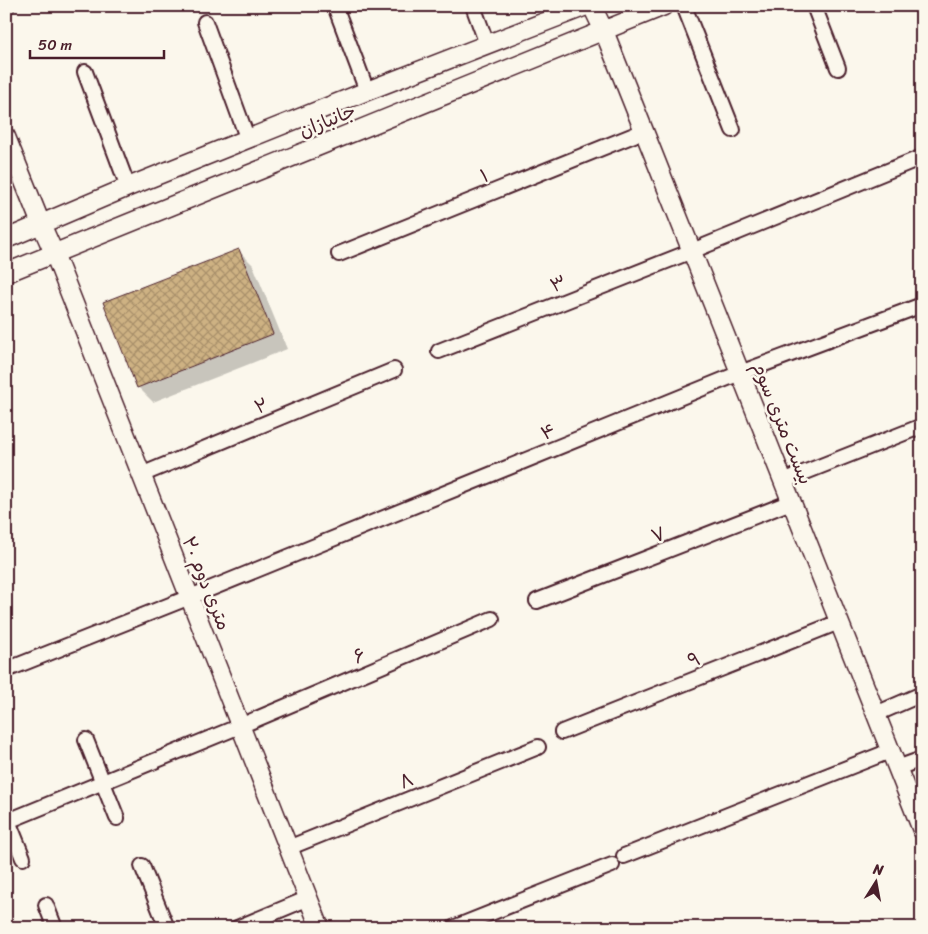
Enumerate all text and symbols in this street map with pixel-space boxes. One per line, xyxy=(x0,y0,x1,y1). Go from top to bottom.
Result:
scale bar xyxy=(30,28,164,60)
text: 50 m xyxy=(38,32,73,58)
street label: جانبازان xyxy=(294,94,361,147)
street label: ۱ xyxy=(475,159,494,192)
street label: ۳ xyxy=(545,265,572,302)
street label: بیست متری سوم xyxy=(743,357,822,490)
street label: ۲ xyxy=(249,388,273,423)
street label: ۴ xyxy=(535,413,561,449)
street label: ۷ xyxy=(646,517,670,552)
street label: ۲۰ متری دوم xyxy=(173,531,240,635)
street label: ۶ xyxy=(347,638,371,673)
street label: ۹ xyxy=(682,642,706,677)
street label: ۸ xyxy=(394,763,419,798)
north arrow xyxy=(850,856,900,906)
text: N xyxy=(870,856,886,883)

